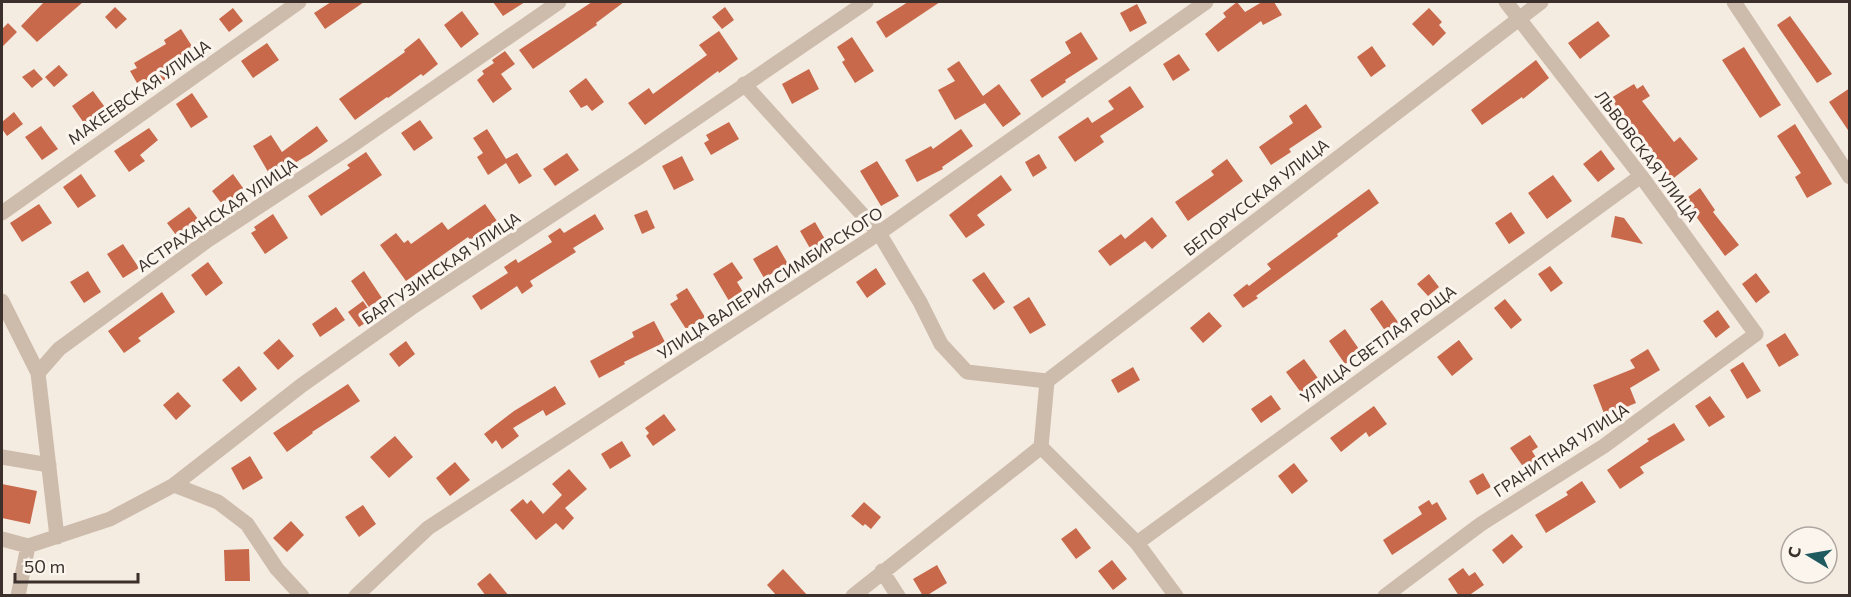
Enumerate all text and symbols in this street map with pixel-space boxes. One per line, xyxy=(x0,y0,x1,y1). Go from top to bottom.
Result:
street label: МАКЕЕВСКАЯ УЛИЦА xyxy=(64,35,214,148)
street label: ЛЬВОВСКАЯ УЛИЦА xyxy=(1592,86,1703,225)
street label: БЕЛОРУССКАЯ УЛИЦА xyxy=(1179,134,1332,259)
street label: АСТРАХАНСКАЯ УЛИЦА xyxy=(133,154,300,275)
street label: УЛИЦА ВАЛЕРИЯ СИМБИРСКОГО xyxy=(654,203,886,363)
street label: БАРГУЗИНСКАЯ УЛИЦА xyxy=(358,207,524,328)
street label: УЛИЦА СВЕТЛАЯ РОЩА xyxy=(1296,281,1459,407)
street label: ГРАНИТНАЯ УЛИЦА xyxy=(1490,399,1632,500)
north arrow xyxy=(1779,525,1839,585)
text: С xyxy=(1783,545,1804,559)
scale bar xyxy=(15,546,138,584)
text: 50 m xyxy=(24,555,65,577)

